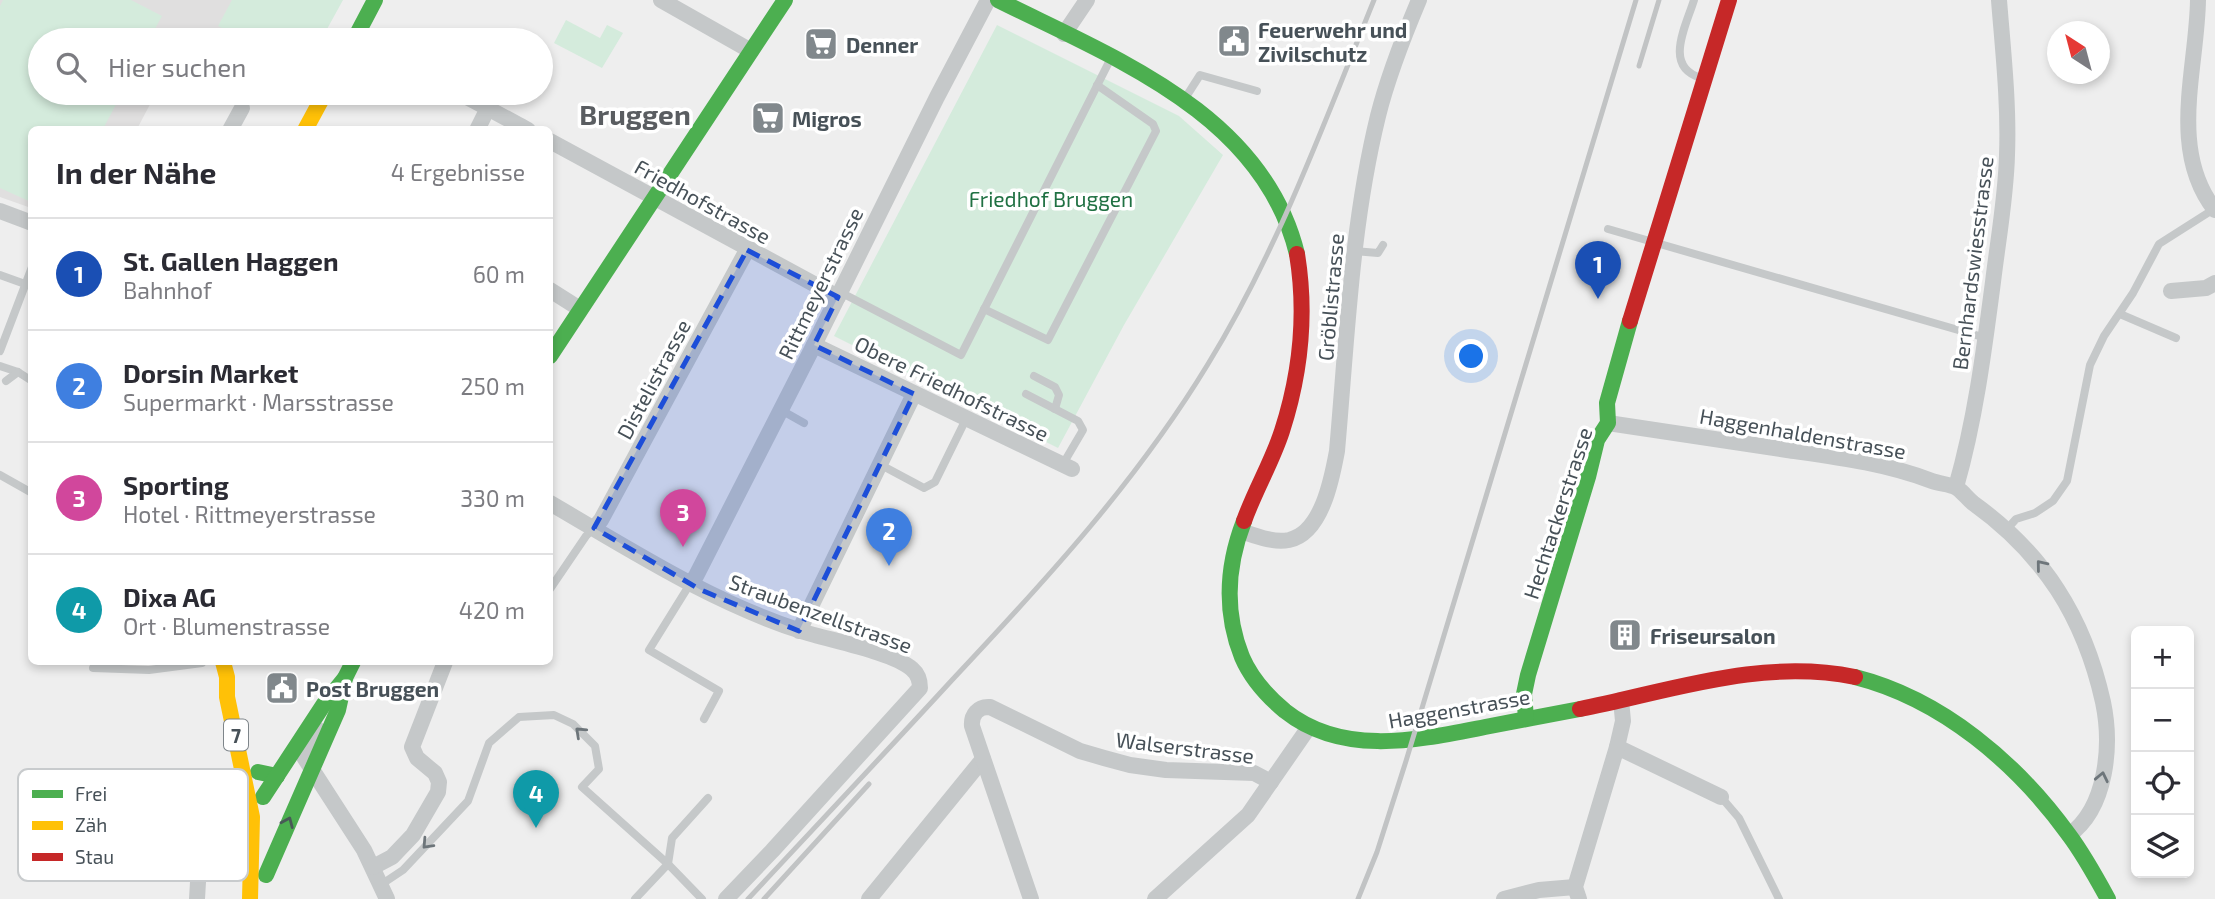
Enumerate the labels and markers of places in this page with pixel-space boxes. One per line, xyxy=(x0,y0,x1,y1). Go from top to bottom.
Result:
place label: Feuerwehr und Zivilschutz xyxy=(1258,17,1407,66)
public building icon: Feuerwehr und Zivilschutz xyxy=(1215,22,1253,60)
supermarket icon: Denner xyxy=(802,25,840,63)
place label: Denner xyxy=(846,32,918,57)
supermarket icon: Migros xyxy=(749,99,787,137)
place label: Migros xyxy=(792,106,862,131)
pin: 1 xyxy=(1575,241,1621,299)
pin: 3 xyxy=(660,489,706,547)
pin: 2 xyxy=(866,508,912,566)
building icon: Friseursalon xyxy=(1606,616,1644,654)
place label: Friseursalon xyxy=(1650,623,1776,648)
public building icon: Post Bruggen xyxy=(263,669,301,707)
place label: Post Bruggen xyxy=(306,676,439,701)
pin: 4 xyxy=(513,770,559,828)

